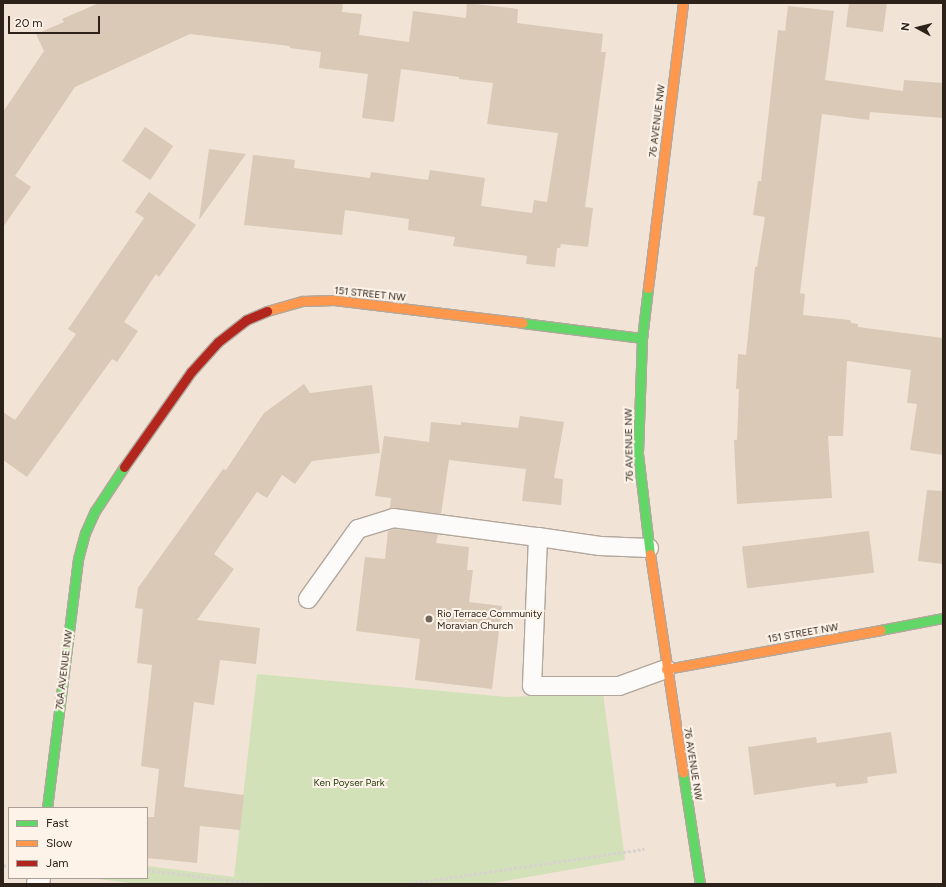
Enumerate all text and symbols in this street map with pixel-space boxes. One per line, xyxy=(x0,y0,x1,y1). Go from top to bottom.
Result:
scale bar xyxy=(10,8,102,34)
north arrow xyxy=(898,8,938,48)
text: 20 m xyxy=(15,16,43,30)
text: N xyxy=(899,21,913,32)
street label: 76 AVENUE NW xyxy=(647,84,667,158)
street label: 151 STREET NW xyxy=(334,284,406,304)
street label: 76 AVENUE NW xyxy=(622,408,636,482)
place label: Rio Terrace Community Moravian Church xyxy=(437,607,542,630)
marker: Rio Terrace Community Moravian Church xyxy=(424,614,434,624)
street label: 151 STREET NW xyxy=(767,621,839,645)
street label: 76A AVENUE NW xyxy=(53,630,75,710)
street label: 76 AVENUE NW xyxy=(681,727,705,801)
park label: Ken Poyser Park xyxy=(313,777,385,789)
legend xyxy=(8,807,148,879)
text: Fast xyxy=(46,816,69,830)
text: Slow xyxy=(46,836,72,850)
text: Jam xyxy=(46,856,69,870)

